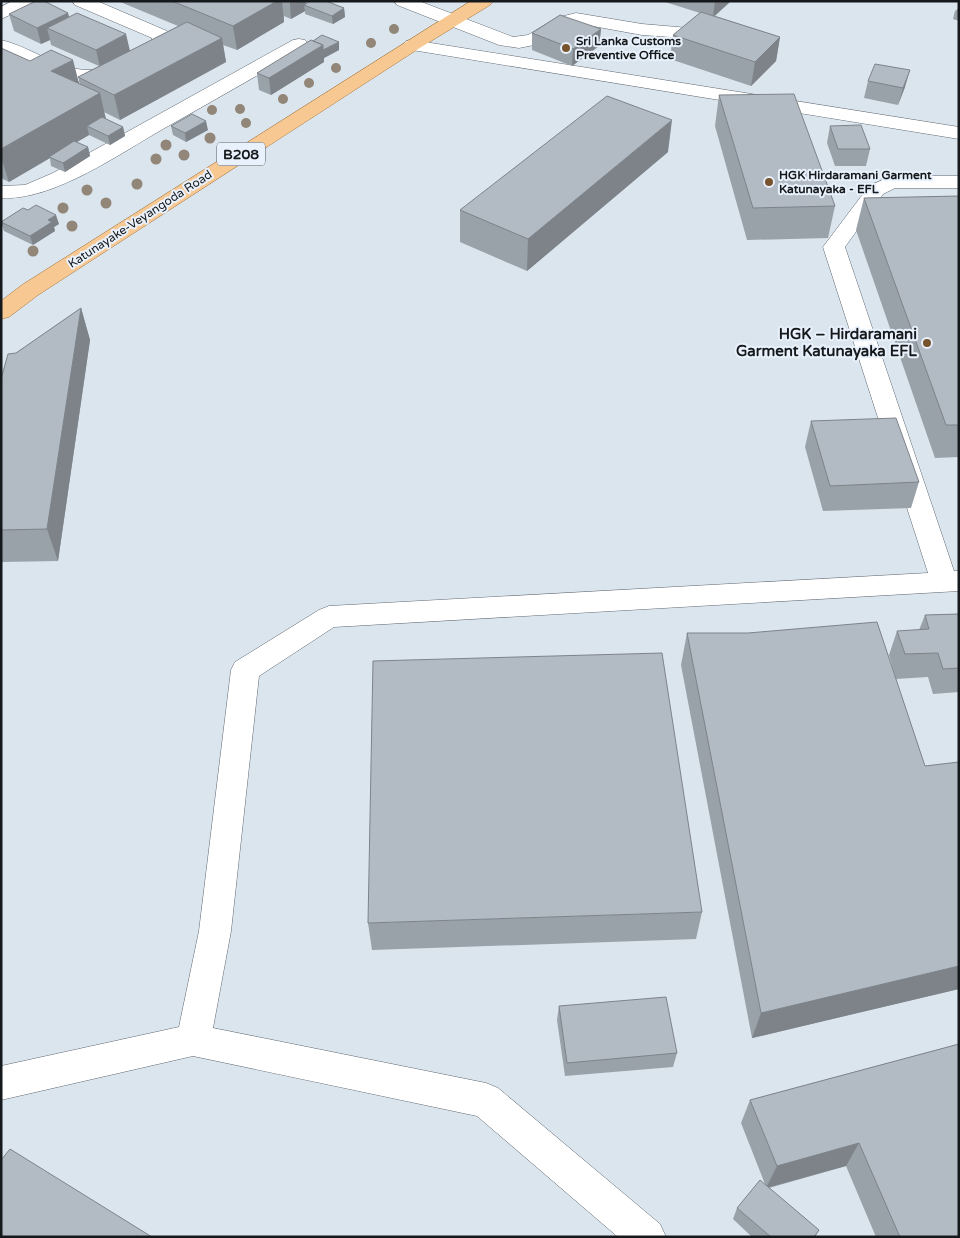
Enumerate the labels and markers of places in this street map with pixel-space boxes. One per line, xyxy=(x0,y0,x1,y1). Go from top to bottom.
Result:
place label: Sri Lanka Customs Preventive Office xyxy=(576,34,681,62)
marker: Sri Lanka Customs Preventive Office xyxy=(560,42,572,54)
place label: HGK Hirdaramani Garment Katunayaka - EFL xyxy=(779,168,932,197)
marker: HGK Hirdaramani Garment Katunayaka - EFL xyxy=(763,176,775,188)
place label: HGK – Hirdaramani Garment Katunayaka EFL xyxy=(736,325,917,361)
marker: HGK – Hirdaramani Garment Katunayaka EFL xyxy=(921,337,933,349)

